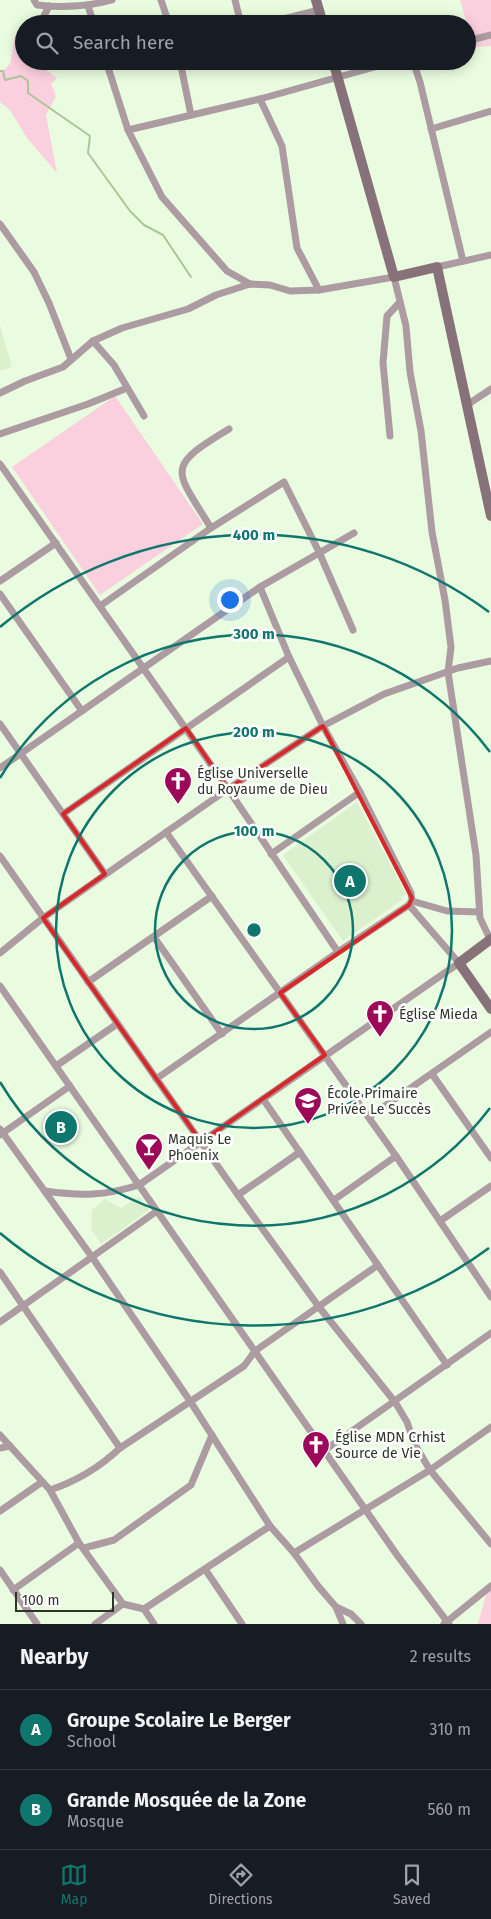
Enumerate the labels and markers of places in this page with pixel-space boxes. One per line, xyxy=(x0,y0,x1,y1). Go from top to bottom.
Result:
place label: Église Universelle du Royaume de Dieu xyxy=(197,764,328,798)
church icon: Église Universelle du Royaume de Dieu xyxy=(163,766,193,805)
pin: A xyxy=(334,862,366,900)
centre of rings xyxy=(245,921,263,939)
church icon: Église Mieda xyxy=(365,999,395,1038)
place label: Église Mieda xyxy=(399,1005,478,1023)
place label: École Primaire Privée Le Succès xyxy=(327,1084,431,1118)
school or university icon: École Primaire Privée Le Succès xyxy=(293,1086,323,1125)
pin: B xyxy=(45,1108,77,1146)
place label: Maquis Le Phoenix xyxy=(168,1131,231,1164)
bar icon: Maquis Le Phoenix xyxy=(134,1132,164,1171)
place label: Église MDN Crhist Source de Vie xyxy=(335,1428,446,1462)
church icon: Église MDN Crhist Source de Vie xyxy=(301,1430,331,1469)

